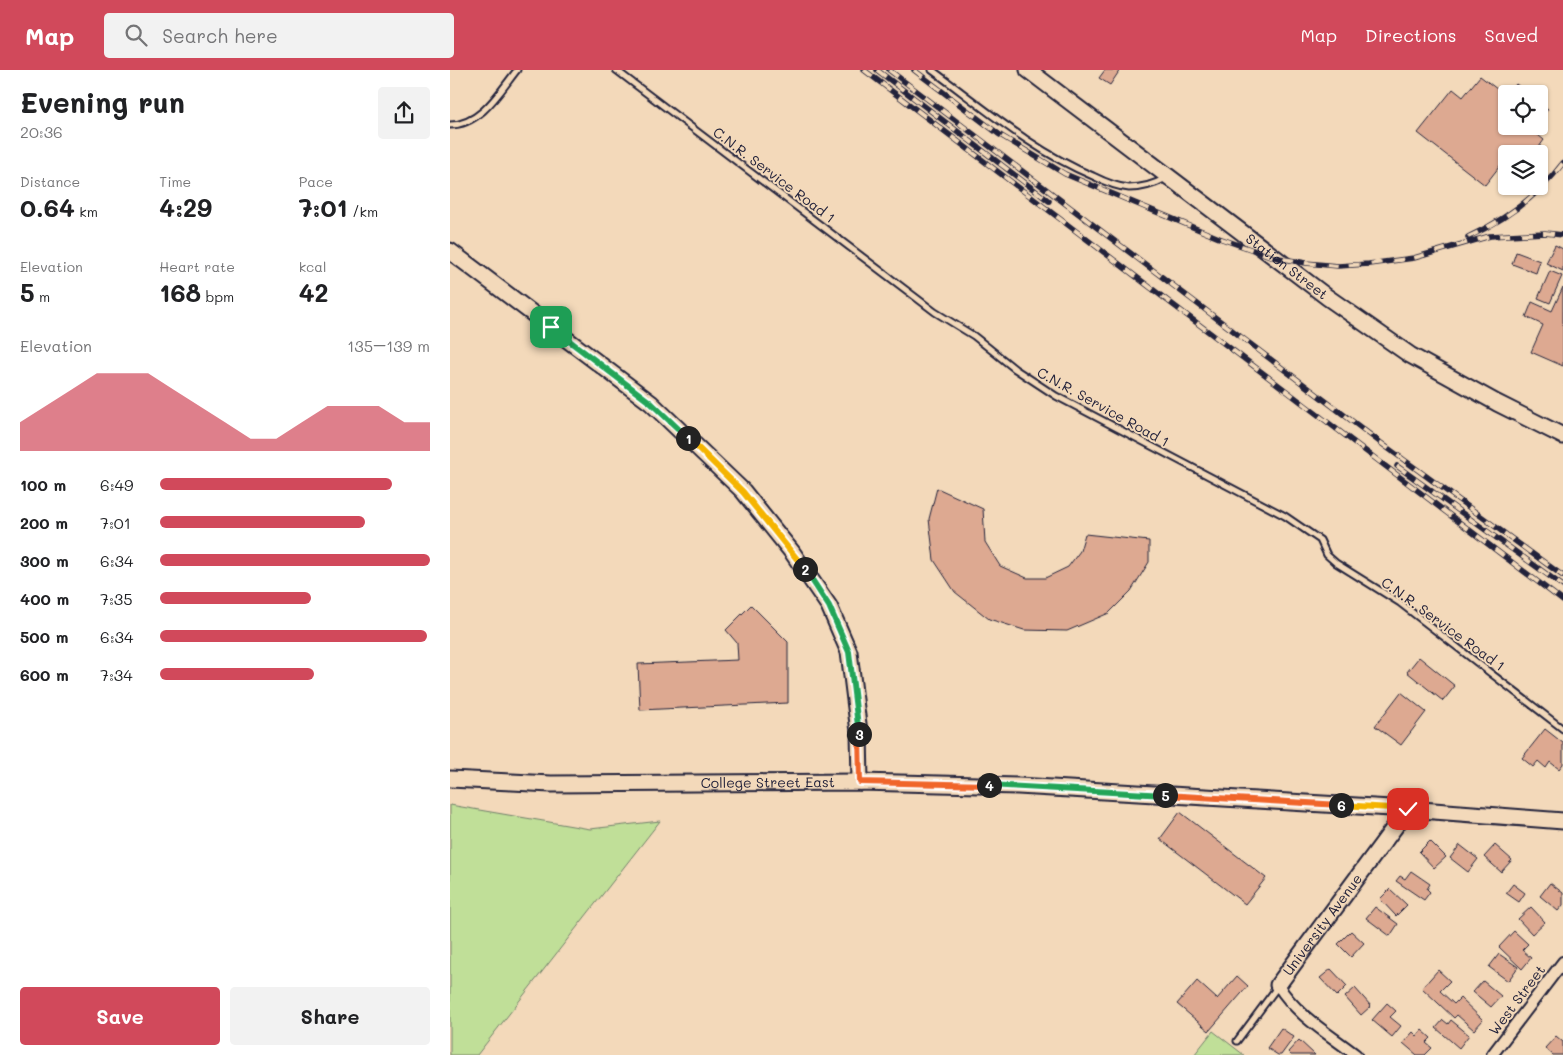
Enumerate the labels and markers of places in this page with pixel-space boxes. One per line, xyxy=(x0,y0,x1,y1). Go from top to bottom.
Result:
pin xyxy=(530,306,572,348)
pin: 1 xyxy=(676,426,700,450)
pin: 2 xyxy=(792,556,818,582)
pin: 3 xyxy=(846,722,872,746)
pin: 4 xyxy=(976,772,1002,798)
pin: 5 xyxy=(1152,782,1178,808)
pin xyxy=(1387,788,1429,830)
pin: 6 xyxy=(1328,792,1354,818)

